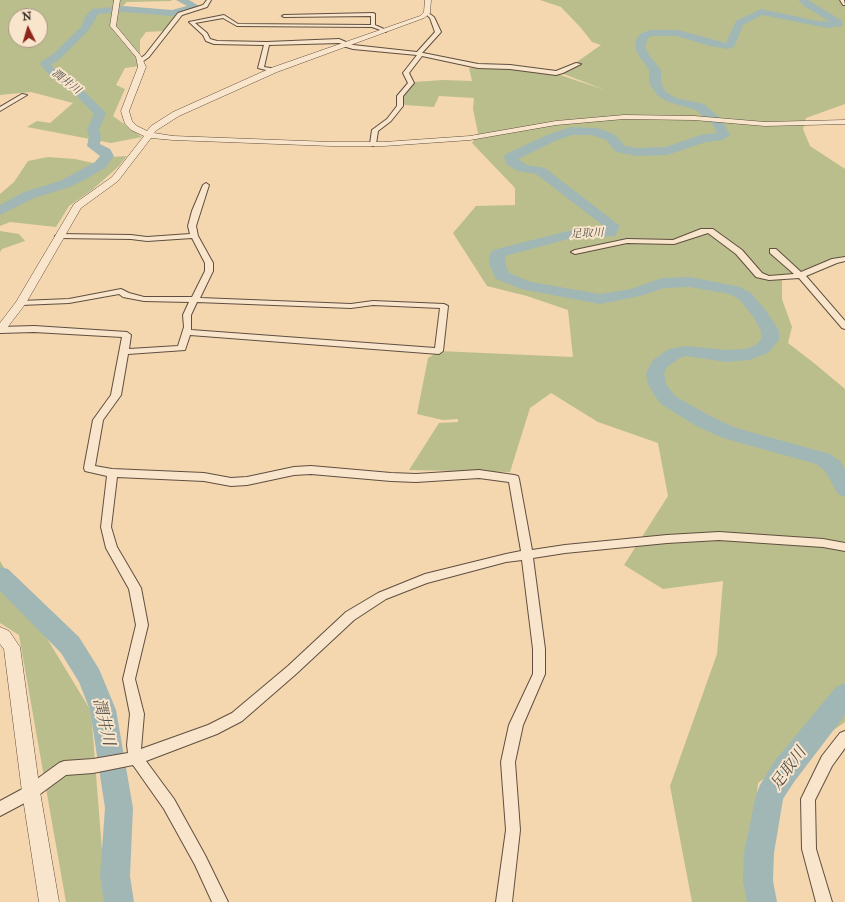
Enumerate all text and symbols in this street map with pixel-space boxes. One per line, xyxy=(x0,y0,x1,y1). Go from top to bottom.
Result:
north arrow xyxy=(8,8,48,48)
text: N xyxy=(22,10,32,23)
water label: 潤井川 xyxy=(49,67,83,97)
water label: 足取川 xyxy=(570,227,604,241)
water label: 潤井川 xyxy=(88,696,118,748)
water label: 足取川 xyxy=(767,744,811,794)

